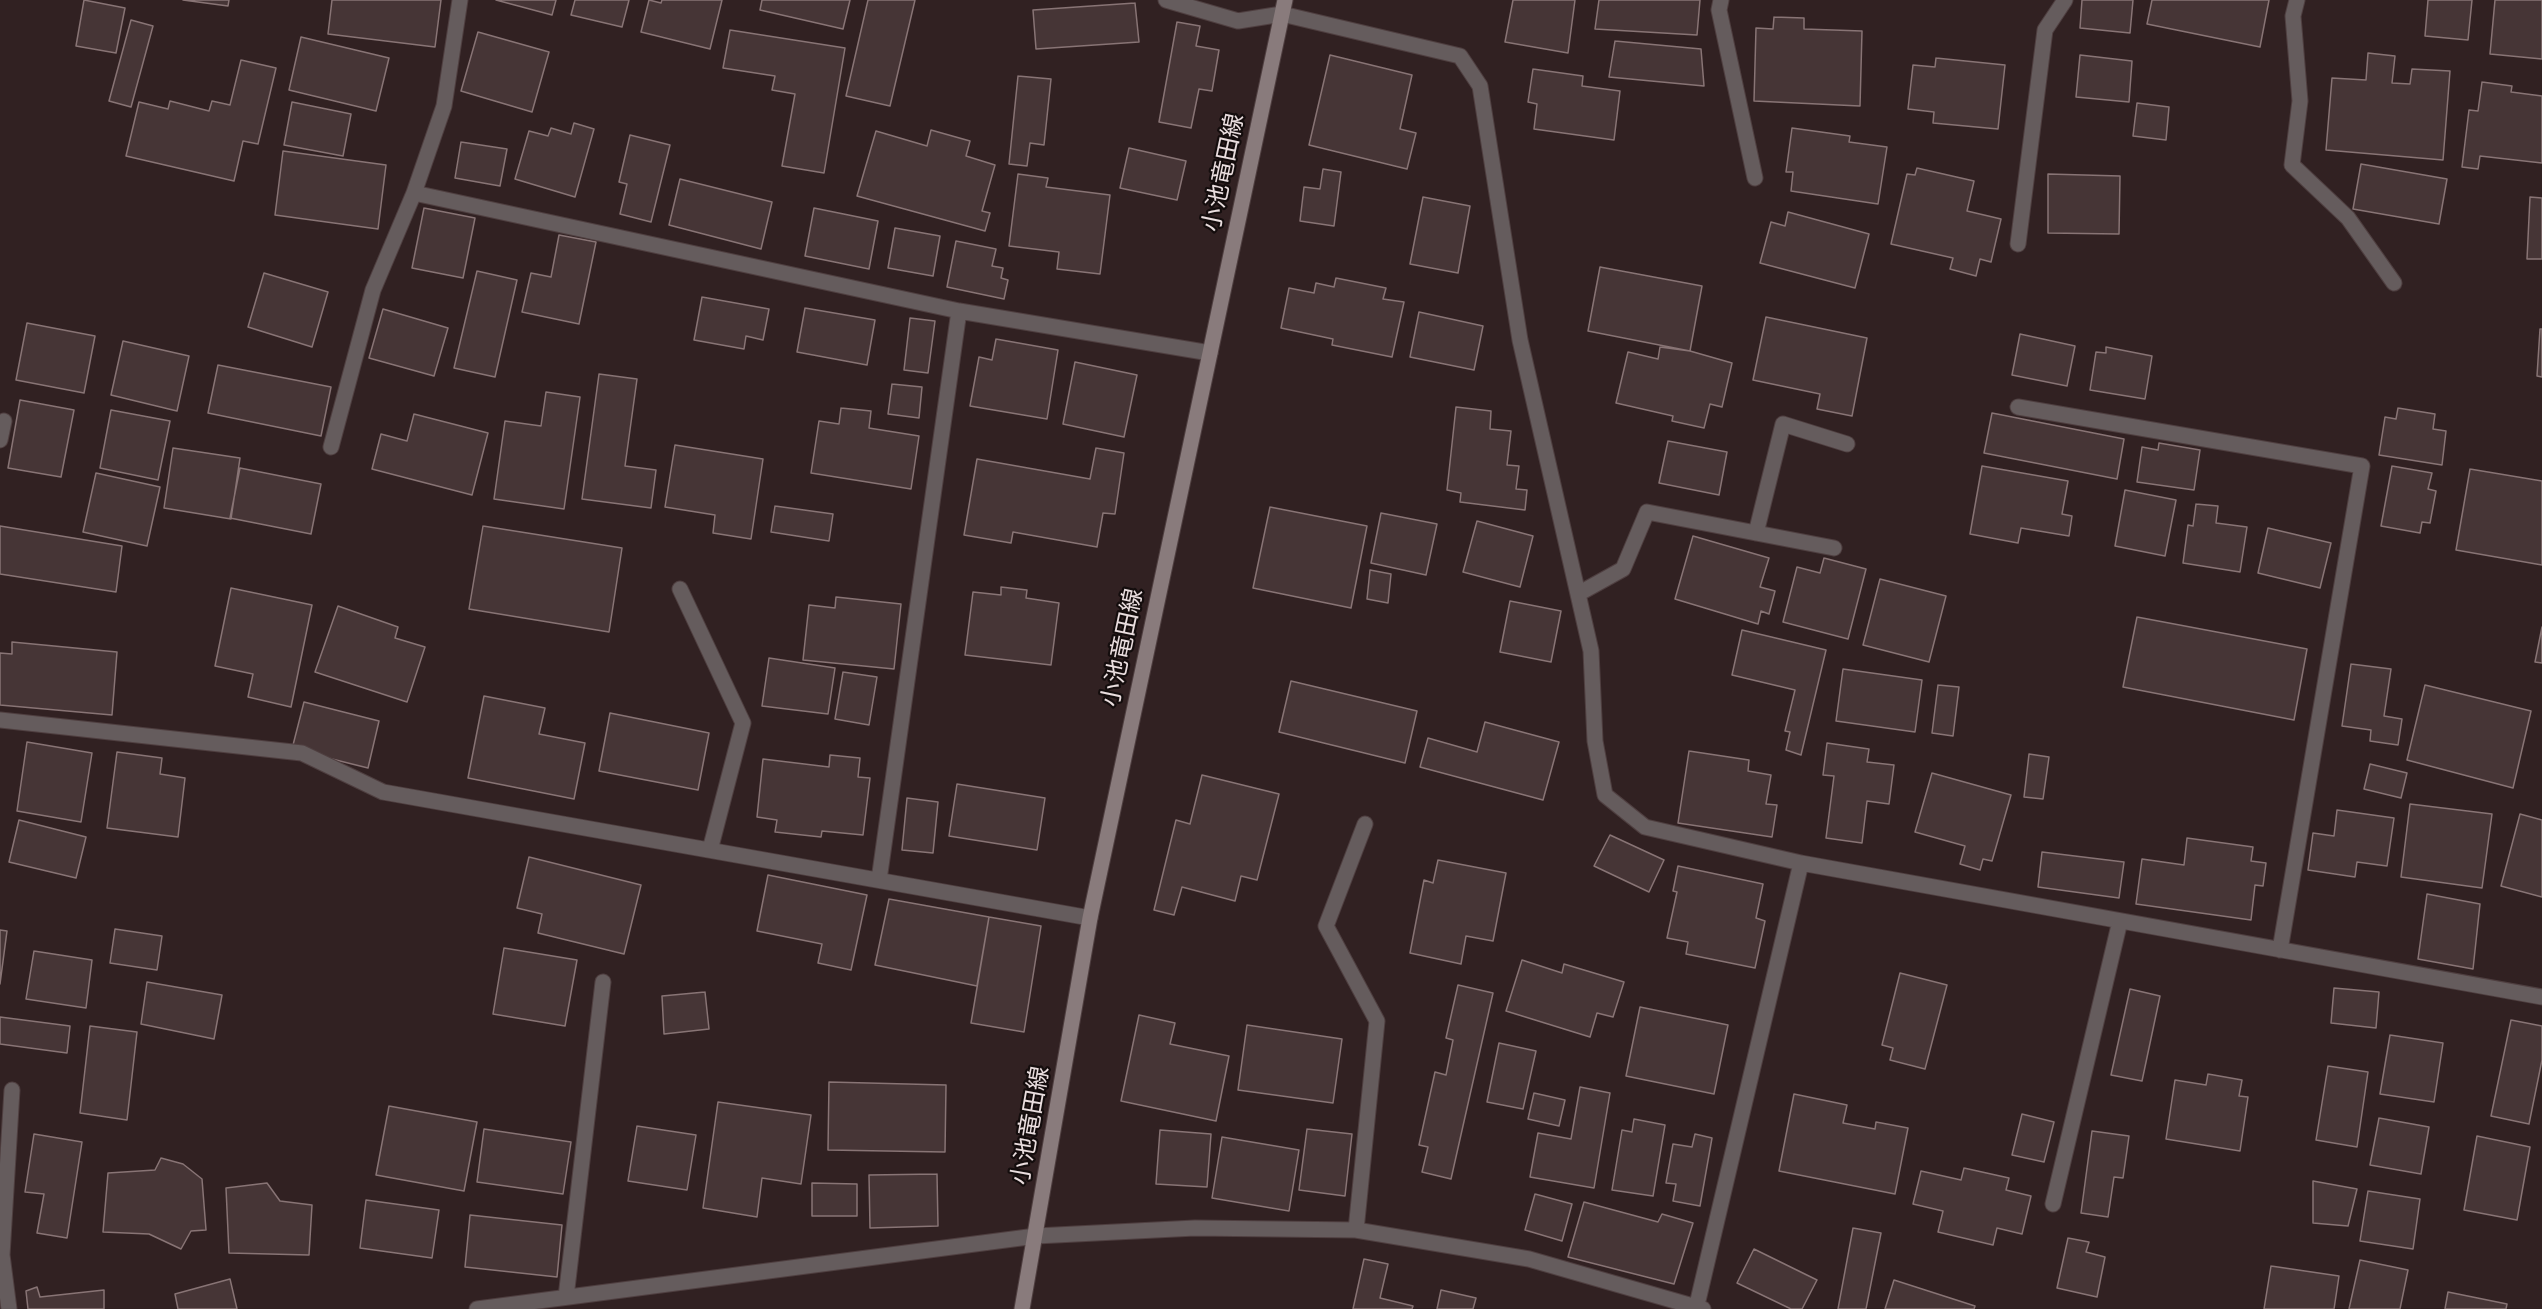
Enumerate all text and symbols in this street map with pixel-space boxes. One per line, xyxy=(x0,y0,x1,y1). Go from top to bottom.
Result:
street label: 小池竜田線 xyxy=(1198,111,1252,235)
street label: 小池竜田線 xyxy=(1097,586,1151,710)
street label: 小池竜田線 xyxy=(1007,1064,1057,1188)

